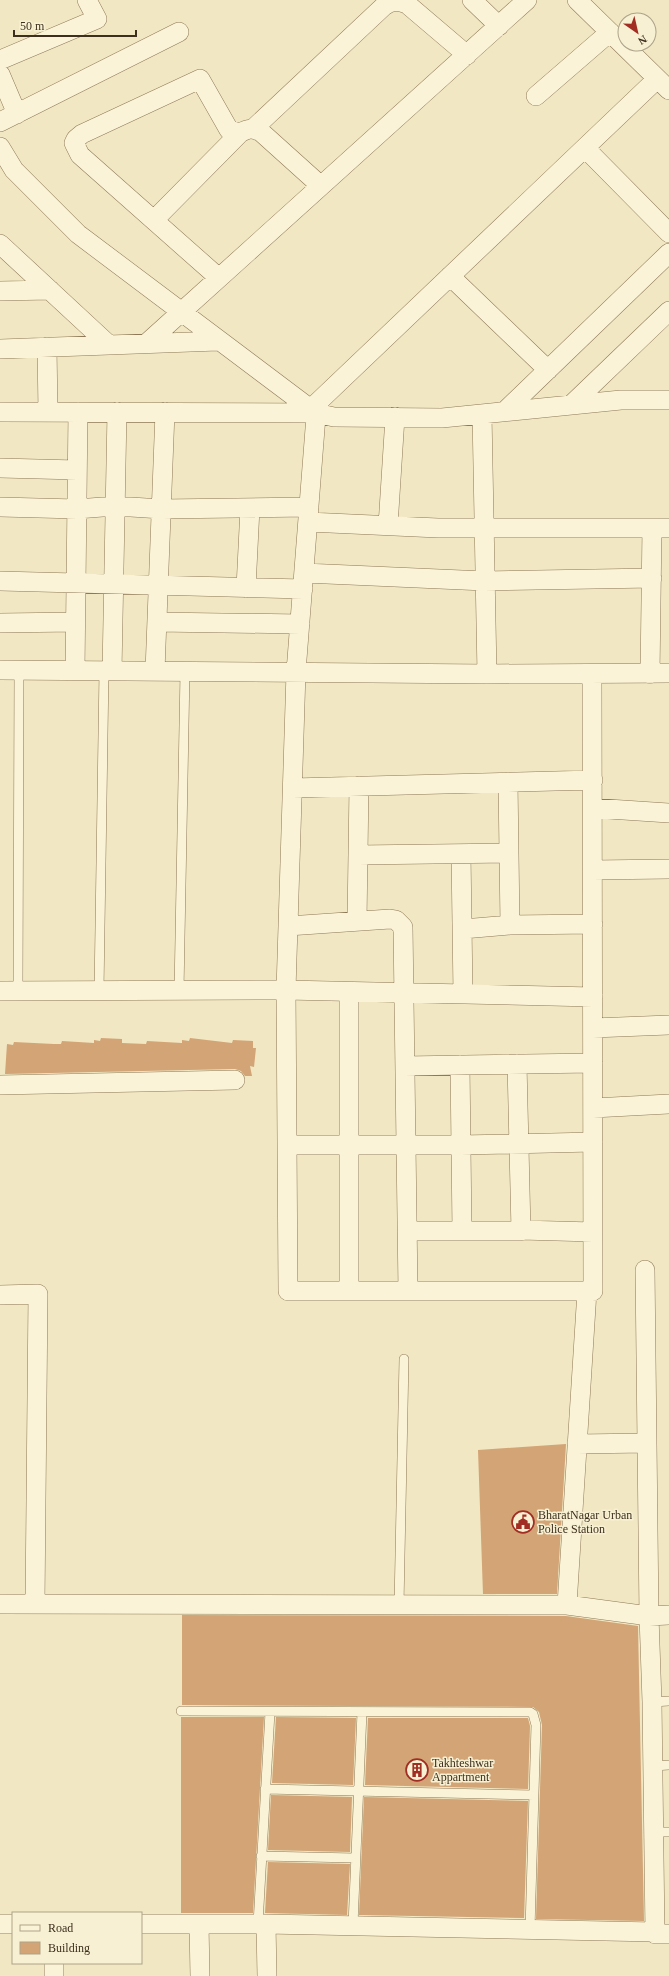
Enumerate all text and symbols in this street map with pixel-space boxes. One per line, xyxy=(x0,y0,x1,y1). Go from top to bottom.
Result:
scale bar xyxy=(14,12,136,38)
north arrow xyxy=(617,12,657,52)
text: 50 m xyxy=(20,19,45,33)
text: N xyxy=(636,33,649,48)
place label: BharatNagar Urban Police Station xyxy=(538,1508,632,1536)
public building icon: BharatNagar Urban Police Station xyxy=(510,1509,536,1535)
place label: Takhteshwar Appartment xyxy=(432,1756,493,1784)
building icon: Takhteshwar Appartment xyxy=(404,1757,430,1783)
legend xyxy=(12,1912,142,1964)
text: Road xyxy=(48,1921,73,1935)
text: Building xyxy=(48,1941,90,1955)

